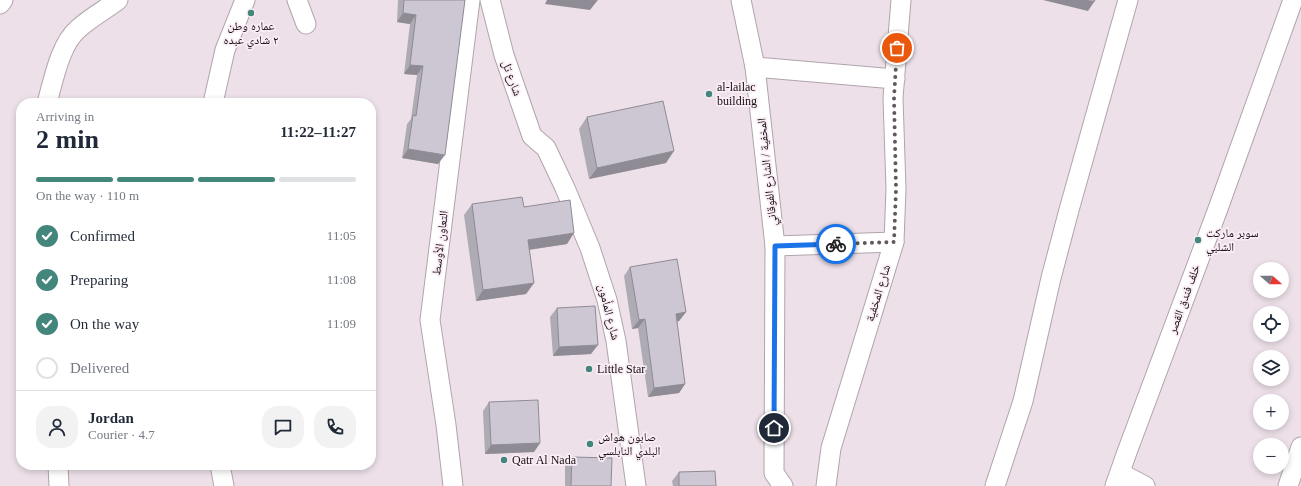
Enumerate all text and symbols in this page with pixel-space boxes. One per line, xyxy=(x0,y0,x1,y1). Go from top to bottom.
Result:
marker: عماره وطن ٢ شادي عبده xyxy=(246,8,256,18)
place label: عماره وطن ٢ شادي عبده xyxy=(224,19,278,50)
pin xyxy=(880,31,914,65)
icon: bag xyxy=(886,37,908,59)
street label: شارع تل xyxy=(498,58,525,98)
place label: al-lailac building xyxy=(717,80,757,108)
marker: al-lailac building xyxy=(704,89,714,99)
text: Arriving in xyxy=(36,109,94,124)
street label: المخفية / الشارع الفوقاني xyxy=(754,117,783,227)
text: 11:22–11:27 xyxy=(280,124,356,140)
text: 2 min xyxy=(36,125,99,154)
text: On the way · 110 m xyxy=(36,188,139,203)
street label: التعاون الأوسط xyxy=(429,210,451,276)
courier xyxy=(816,224,856,264)
icon: check xyxy=(36,225,58,247)
place label: سوبر ماركت الشلبي xyxy=(1206,226,1259,257)
text: Confirmed xyxy=(70,228,135,244)
text: 11:05 xyxy=(327,228,356,243)
icon: bike xyxy=(825,233,847,255)
marker: سوبر ماركت الشلبي xyxy=(1193,235,1203,245)
street label: خلف فندق القصر xyxy=(1165,262,1203,336)
north arrow xyxy=(1253,262,1289,298)
map controls xyxy=(1253,262,1289,474)
street label: شارع المخفية xyxy=(863,263,894,323)
icon: check xyxy=(36,269,58,291)
text: Preparing xyxy=(70,272,128,288)
text: 11:08 xyxy=(327,272,356,287)
street label: شارع المأمون xyxy=(594,282,623,342)
button: locate xyxy=(1253,306,1289,342)
icon: check xyxy=(36,313,58,335)
text: On the way xyxy=(70,316,139,332)
text: 11:09 xyxy=(327,316,356,331)
button: layers xyxy=(1253,350,1289,386)
text: Delivered xyxy=(70,360,129,376)
place label: Little Star xyxy=(597,362,645,376)
marker: Little Star xyxy=(584,364,594,374)
button: + xyxy=(1253,394,1289,430)
button: person xyxy=(36,406,78,448)
button: chat xyxy=(262,406,304,448)
button: phone xyxy=(314,406,356,448)
text: Jordan xyxy=(88,410,134,426)
pin xyxy=(757,411,791,445)
icon: home xyxy=(763,417,785,439)
text: Courier · 4.7 xyxy=(88,427,155,442)
place label: صابون هواش البلدي النابلسي xyxy=(598,430,660,461)
button: − xyxy=(1253,438,1289,474)
marker: صابون هواش البلدي النابلسي xyxy=(585,439,595,449)
place label: Qatr Al Nada xyxy=(512,453,577,467)
marker: Qatr Al Nada xyxy=(499,455,509,465)

